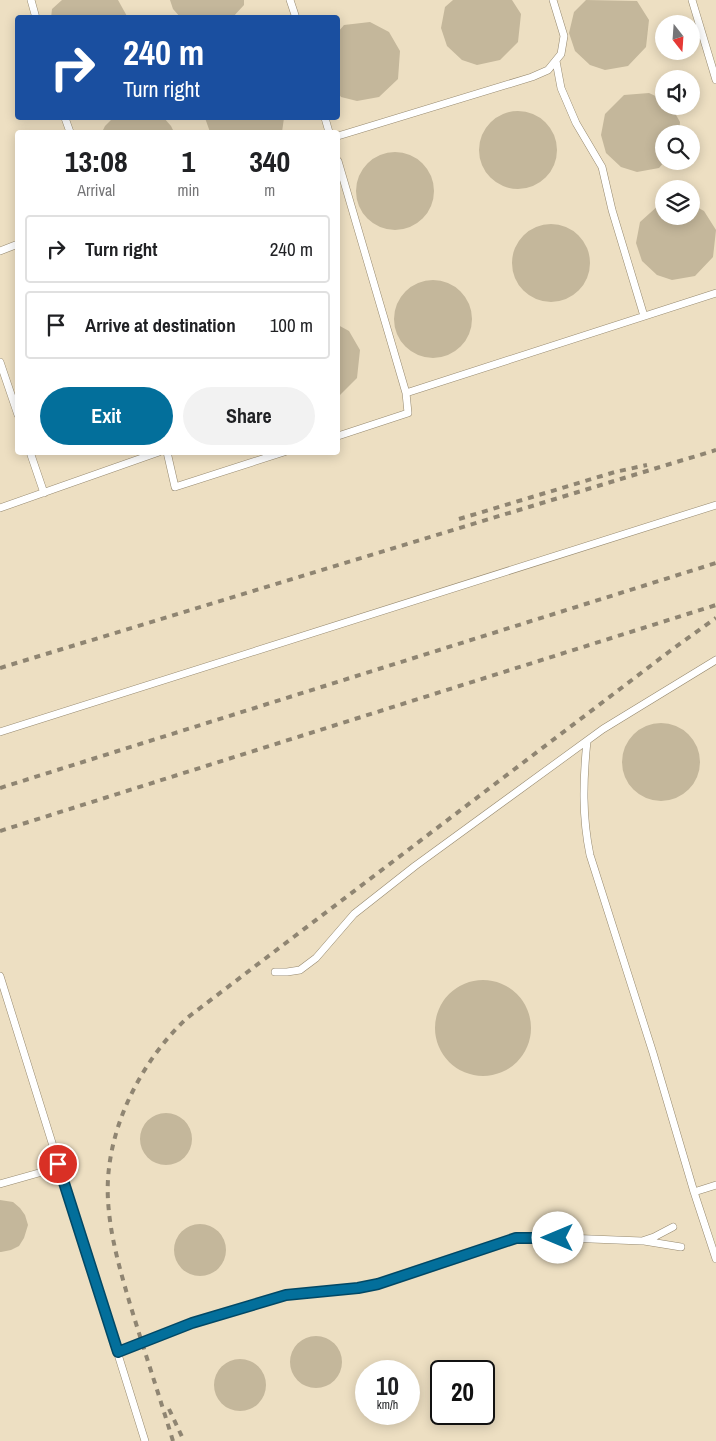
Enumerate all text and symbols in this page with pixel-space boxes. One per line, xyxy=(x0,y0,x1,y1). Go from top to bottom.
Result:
north arrow xyxy=(655,15,700,60)
map controls xyxy=(655,15,700,225)
text: 240 m xyxy=(123,29,204,76)
icon: right xyxy=(40,35,105,100)
button: sound xyxy=(655,70,700,115)
text: Turn right xyxy=(123,74,200,104)
button: search xyxy=(655,125,700,170)
text: 13:08 xyxy=(65,141,128,181)
text: 1 xyxy=(182,141,195,181)
text: 340 xyxy=(249,141,290,181)
text: Arrival xyxy=(77,179,115,201)
text: min xyxy=(177,179,199,201)
text: m xyxy=(264,179,275,201)
button: layers xyxy=(655,180,700,225)
icon: right xyxy=(42,235,70,263)
text: Turn right xyxy=(85,236,157,262)
text: 240 m xyxy=(270,236,313,262)
icon: arrive xyxy=(42,311,70,339)
text: Arrive at destination xyxy=(85,312,236,338)
text: 100 m xyxy=(270,312,313,338)
button: Exit xyxy=(40,387,173,445)
button: Share xyxy=(183,387,315,445)
pin xyxy=(37,1143,79,1185)
icon: arrive xyxy=(44,1150,72,1178)
position arrow xyxy=(531,1211,583,1263)
speed limit sign: 20 xyxy=(430,1360,495,1425)
text: 10 xyxy=(376,1369,399,1403)
text: km/h xyxy=(377,1397,398,1413)

